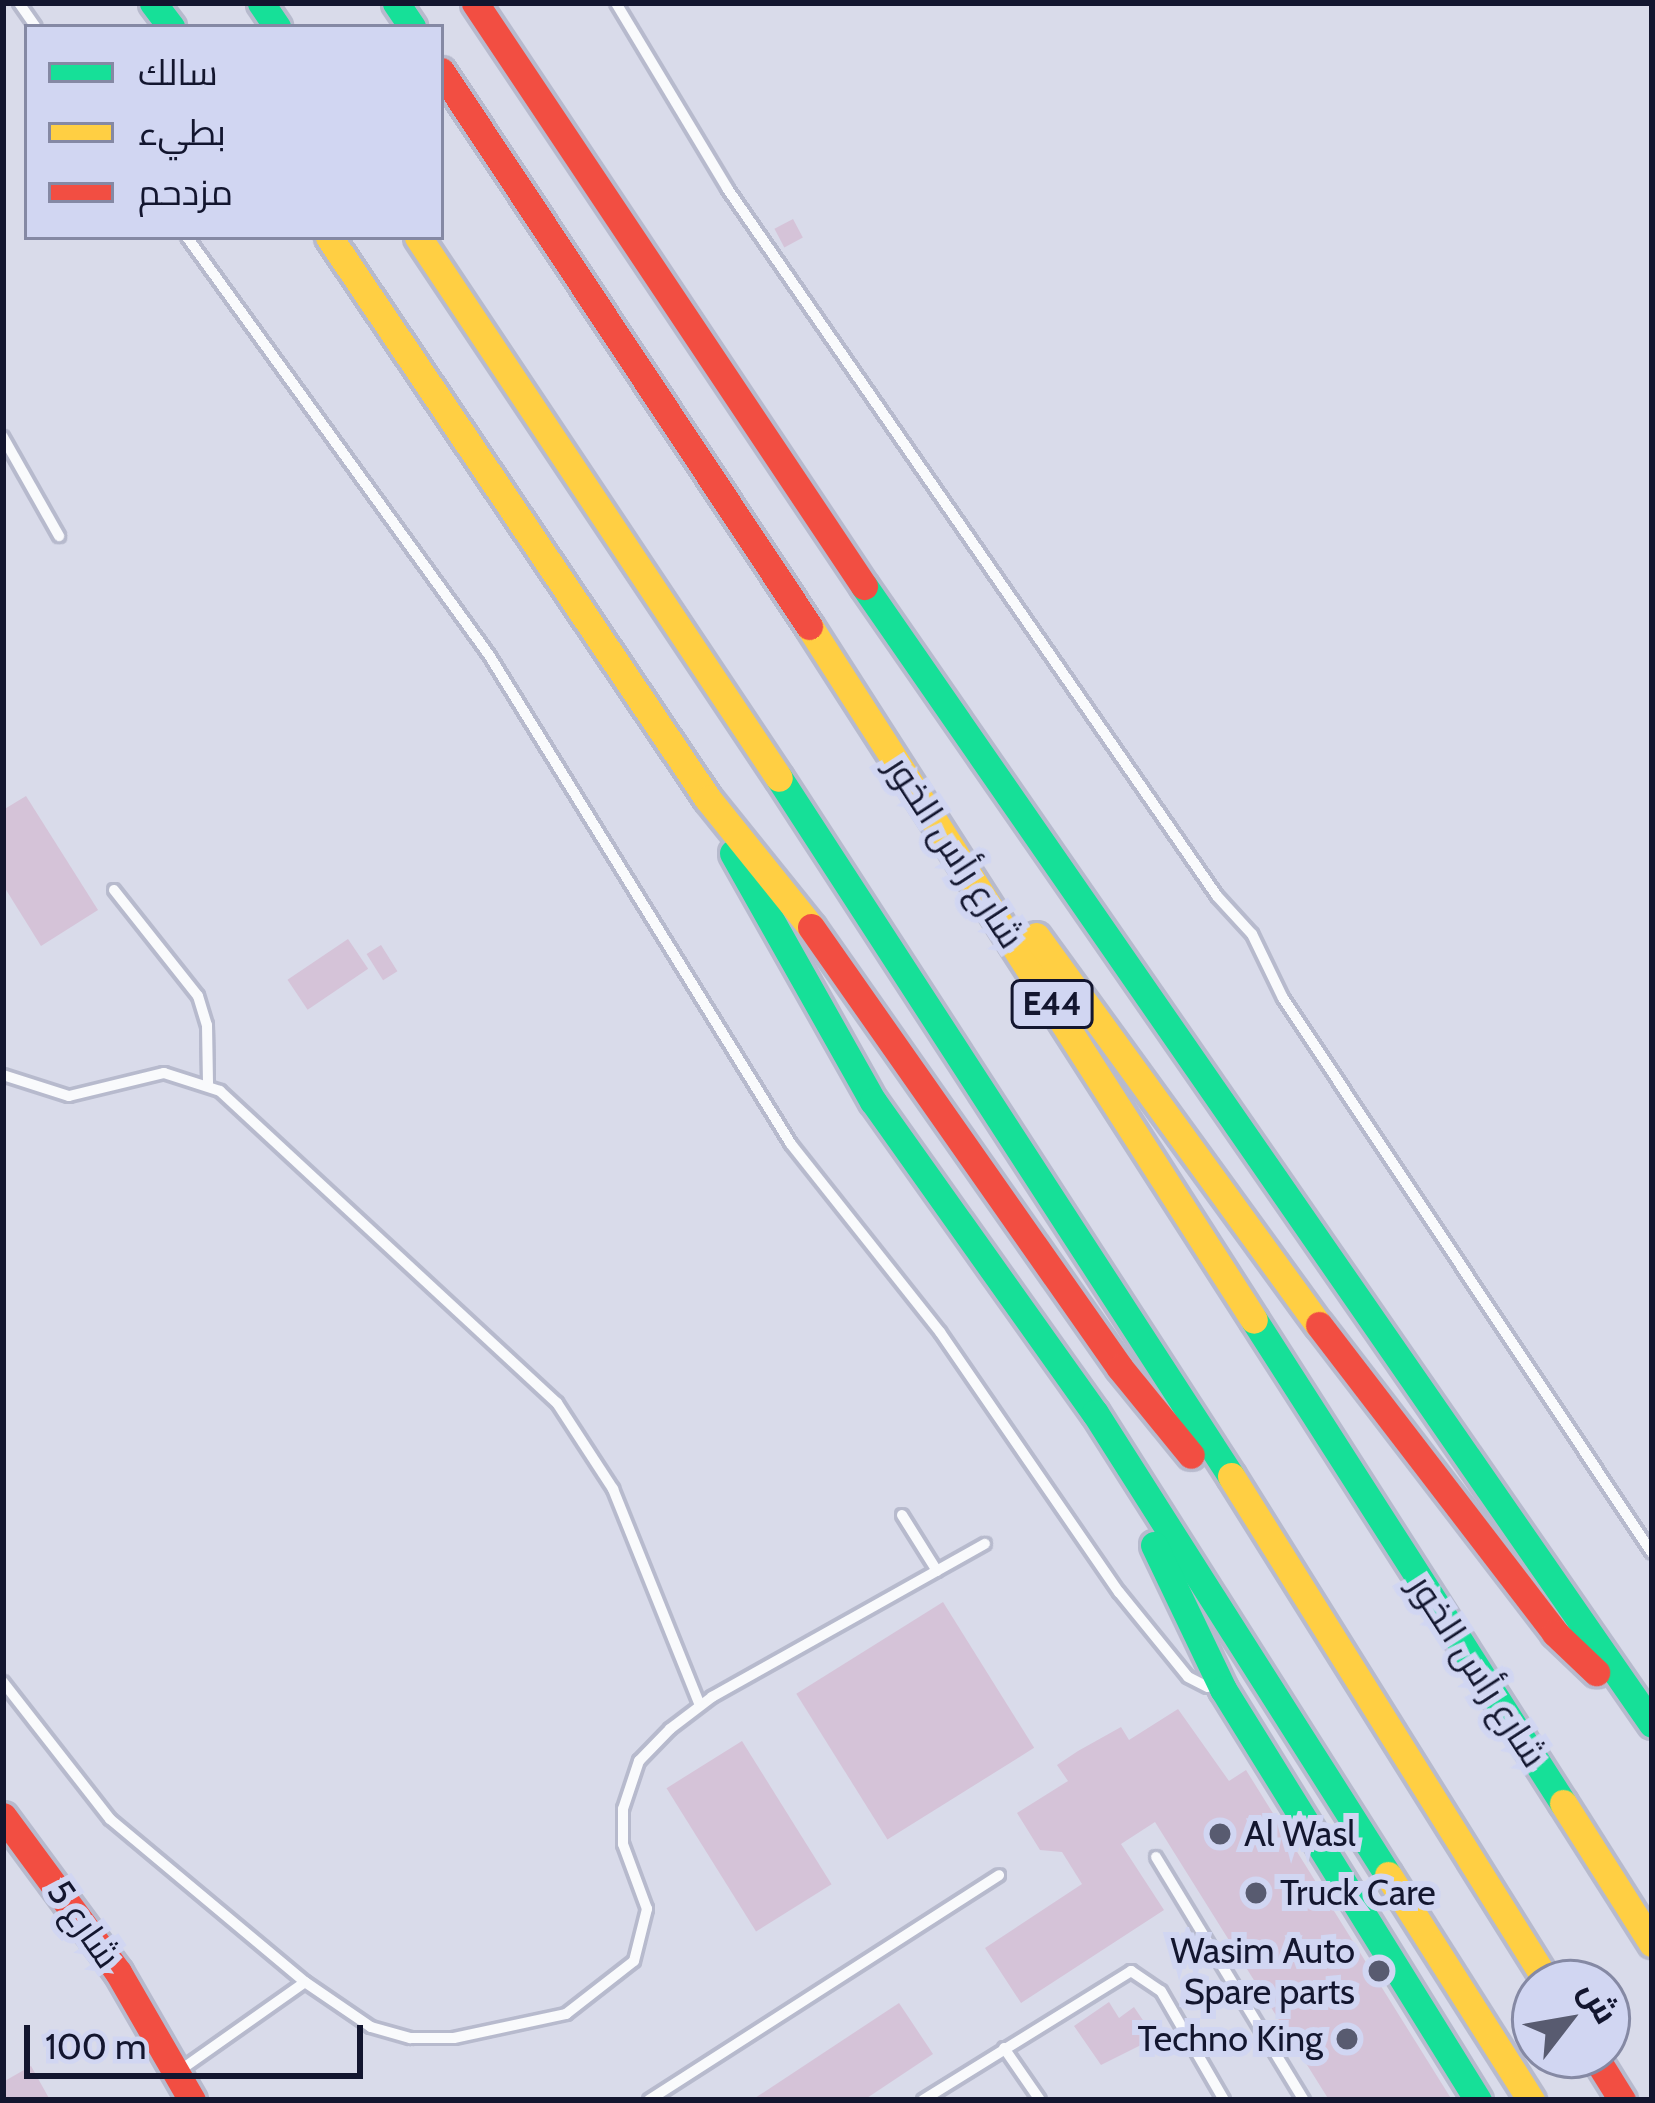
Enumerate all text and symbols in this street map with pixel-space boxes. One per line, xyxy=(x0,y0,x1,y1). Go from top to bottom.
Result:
legend xyxy=(24,24,444,240)
text: سالك xyxy=(138,50,218,94)
text: بطيء xyxy=(138,110,226,154)
text: مزدحم xyxy=(138,170,233,214)
street label: شارع رأس الخور xyxy=(877,748,1033,956)
road number: E44 xyxy=(1010,977,1094,1031)
street label: شارع رأس الخور xyxy=(1400,1567,1556,1775)
place label: Al Wasl xyxy=(1244,1812,1356,1856)
marker: Al Wasl xyxy=(1207,1821,1233,1847)
place label: Truck Care xyxy=(1280,1871,1436,1915)
street label: شارع 5 xyxy=(38,1872,130,1976)
marker: Truck Care xyxy=(1243,1880,1269,1906)
place label: Wasim Auto Spare parts xyxy=(1171,1928,1355,2013)
marker: Wasim Auto Spare parts xyxy=(1366,1958,1392,1984)
north arrow xyxy=(1511,1959,1631,2079)
text: ش xyxy=(1571,1974,1627,2030)
scale bar xyxy=(30,2001,369,2075)
place label: Techno King xyxy=(1137,2017,1323,2061)
text: 100 m xyxy=(45,2024,147,2068)
marker: Techno King xyxy=(1334,2026,1360,2052)

